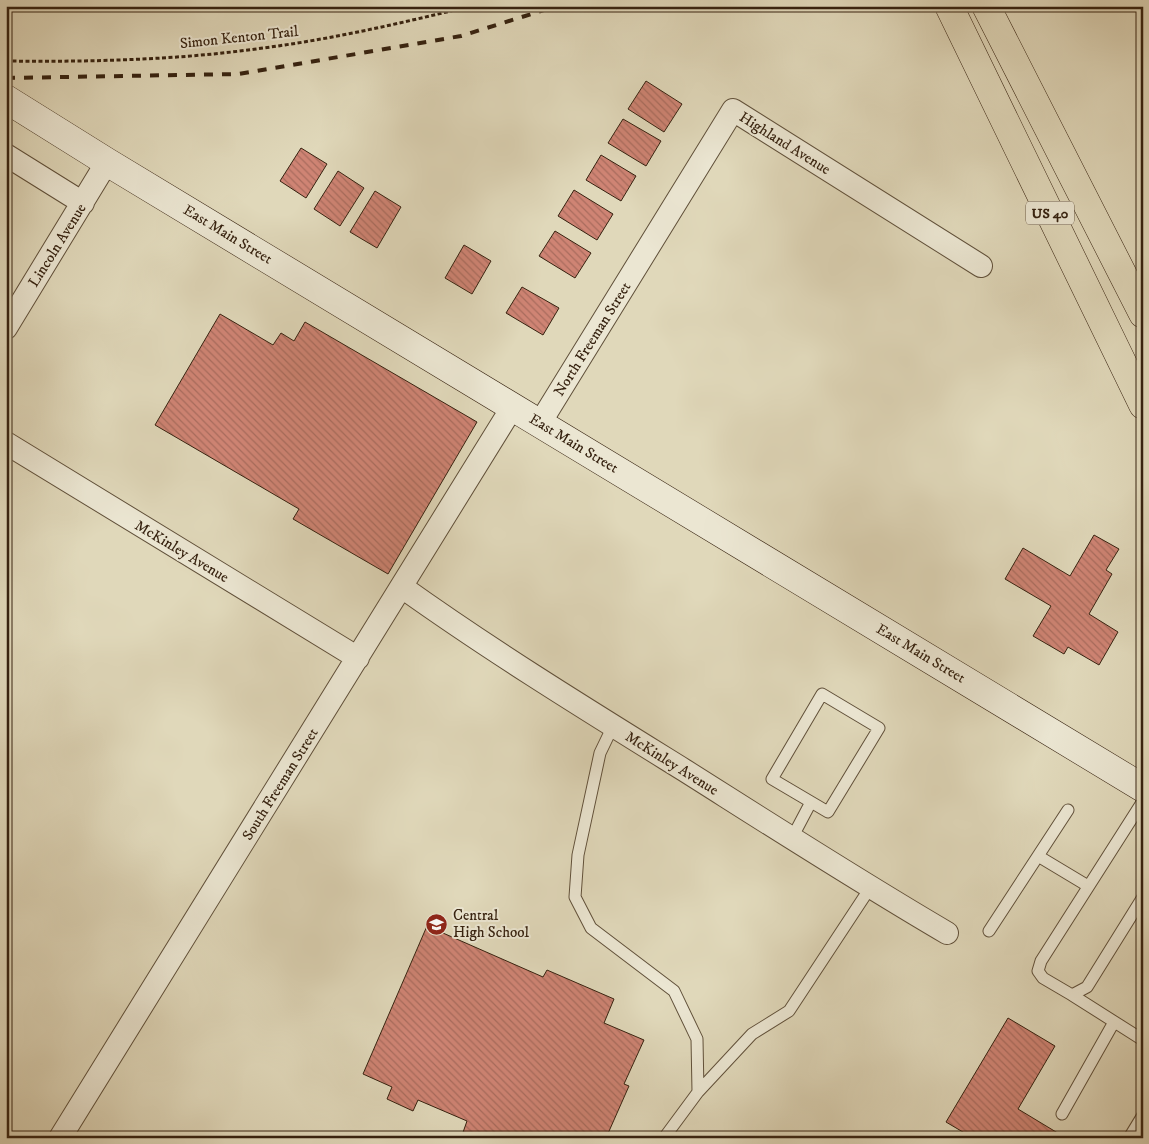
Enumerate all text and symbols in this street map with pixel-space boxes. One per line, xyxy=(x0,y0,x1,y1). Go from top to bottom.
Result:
street label: Simon Kenton Trail xyxy=(179,22,300,53)
street label: Highland Avenue xyxy=(735,108,834,179)
street label: Lincoln Avenue xyxy=(24,200,91,291)
street label: East Main Street xyxy=(180,200,276,269)
road number: US 40 xyxy=(1026,202,1074,224)
street label: North Freeman Street xyxy=(550,278,635,400)
street label: East Main Street xyxy=(526,409,622,478)
street label: McKinley Avenue xyxy=(131,516,232,587)
street label: East Main Street xyxy=(873,619,969,688)
street label: South Freeman Street xyxy=(238,724,323,844)
street label: McKinley Avenue xyxy=(622,727,722,800)
place label: Central High School xyxy=(453,906,530,942)
school or university icon: Central High School xyxy=(425,912,449,936)

